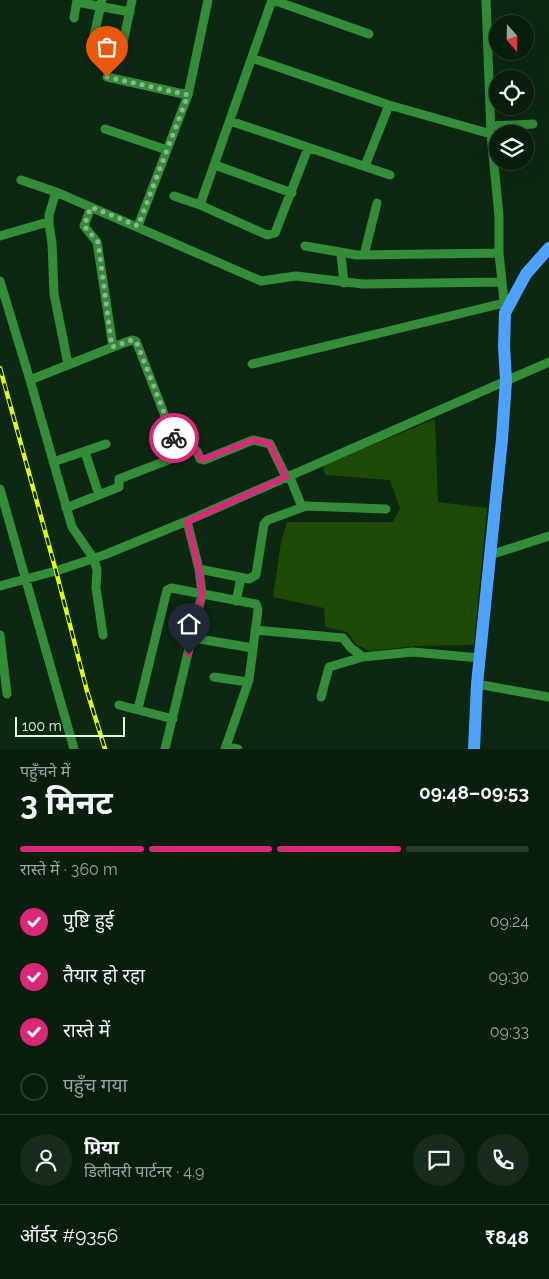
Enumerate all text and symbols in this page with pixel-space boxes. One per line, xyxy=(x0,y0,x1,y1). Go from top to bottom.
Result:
north arrow xyxy=(489,15,534,60)
map controls xyxy=(489,15,534,170)
pin xyxy=(86,26,128,77)
icon: bag xyxy=(93,33,121,61)
button: locate xyxy=(489,70,534,115)
button: layers xyxy=(489,125,534,170)
courier xyxy=(149,413,199,463)
icon: bike xyxy=(160,424,188,452)
pin xyxy=(168,603,210,654)
icon: home xyxy=(175,610,203,638)
scale bar xyxy=(15,714,125,737)
text: 100 m xyxy=(22,718,62,734)
text: पहुँचने में xyxy=(20,762,70,781)
text: 09:48–09:53 xyxy=(419,781,529,803)
text: 3 मिनट xyxy=(20,784,113,821)
text: रास्ते में · 360 m xyxy=(20,860,118,879)
icon: check xyxy=(20,908,48,936)
text: पुष्टि हुई xyxy=(63,909,114,931)
text: 09:24 xyxy=(490,912,529,931)
icon: check xyxy=(20,963,48,991)
text: तैयार हो रहा xyxy=(63,964,145,986)
text: 09:30 xyxy=(488,967,529,986)
icon: check xyxy=(20,1018,48,1046)
text: रास्ते में xyxy=(63,1019,110,1041)
text: 09:33 xyxy=(490,1022,529,1041)
text: पहुँच गया xyxy=(63,1074,127,1096)
button: person xyxy=(20,1134,72,1186)
button: chat xyxy=(413,1134,465,1186)
button: phone xyxy=(477,1134,529,1186)
text: प्रिया xyxy=(84,1136,119,1158)
text: डिलीवरी पार्टनर · 4.9 xyxy=(84,1162,204,1181)
text: ऑर्डर #9356 xyxy=(20,1224,118,1246)
text: ₹848 xyxy=(485,1226,529,1248)

